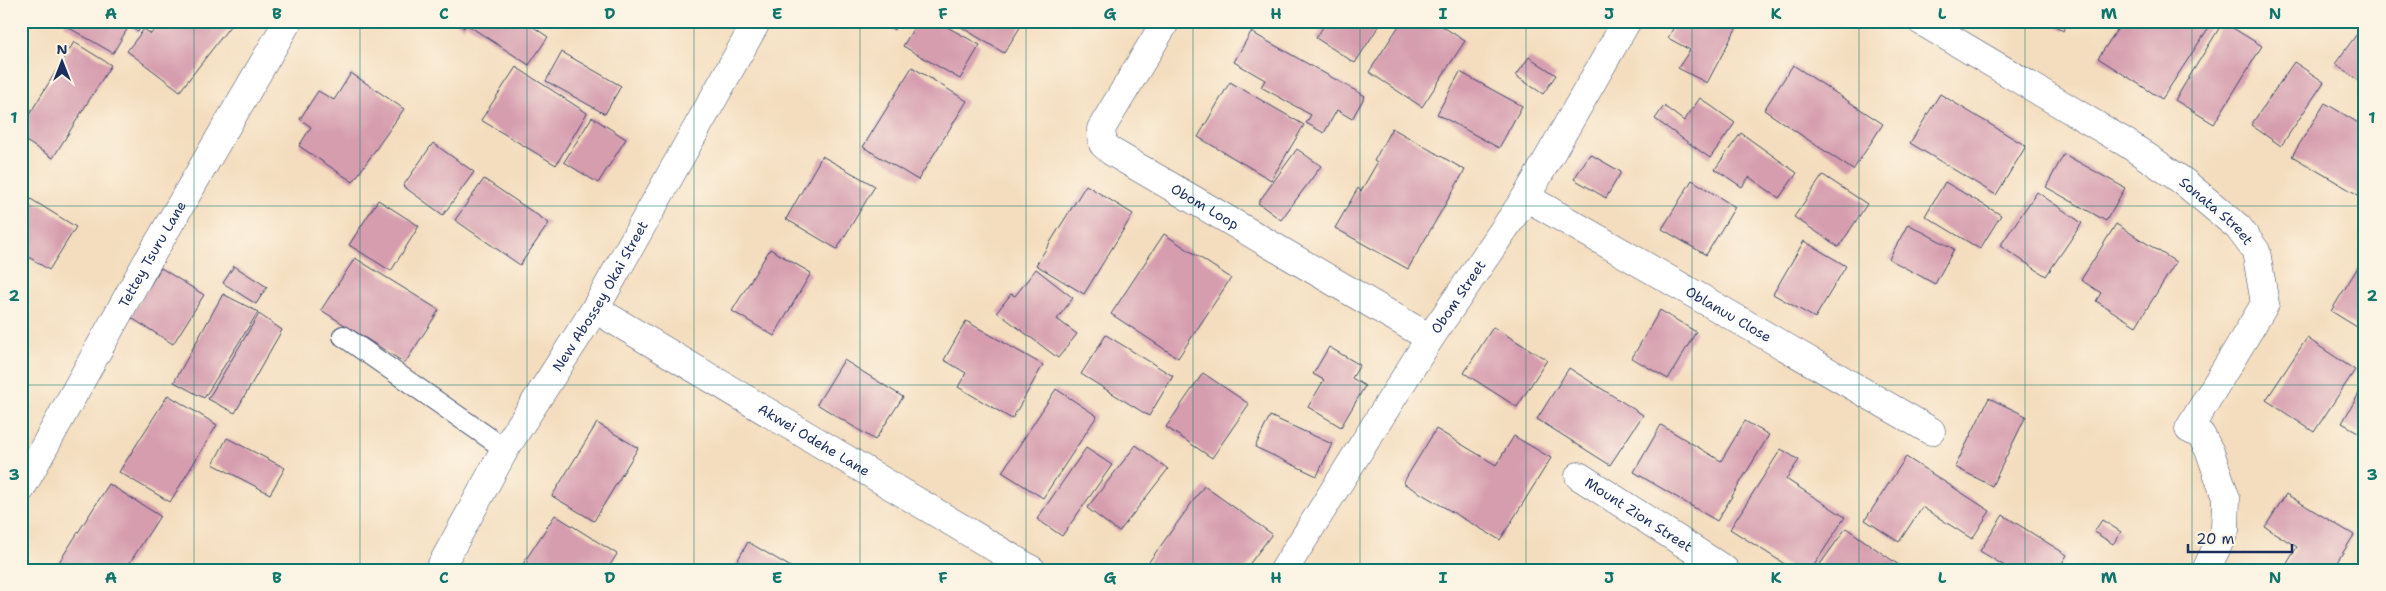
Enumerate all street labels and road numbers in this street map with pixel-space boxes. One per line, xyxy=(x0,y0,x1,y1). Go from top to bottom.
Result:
street label: Sonata Street xyxy=(2176,173,2257,248)
street label: Obom Loop xyxy=(1168,179,1242,233)
street label: Tettey Tsuru Lane xyxy=(114,197,190,311)
street label: New Abossey Okai Street xyxy=(548,218,652,375)
street label: Obom Street xyxy=(1427,257,1489,337)
street label: Oblanuu Close xyxy=(1682,282,1775,346)
street label: Akwei Odehe Lane xyxy=(755,399,873,480)
street label: Mount Zion Street xyxy=(1582,473,1696,556)

